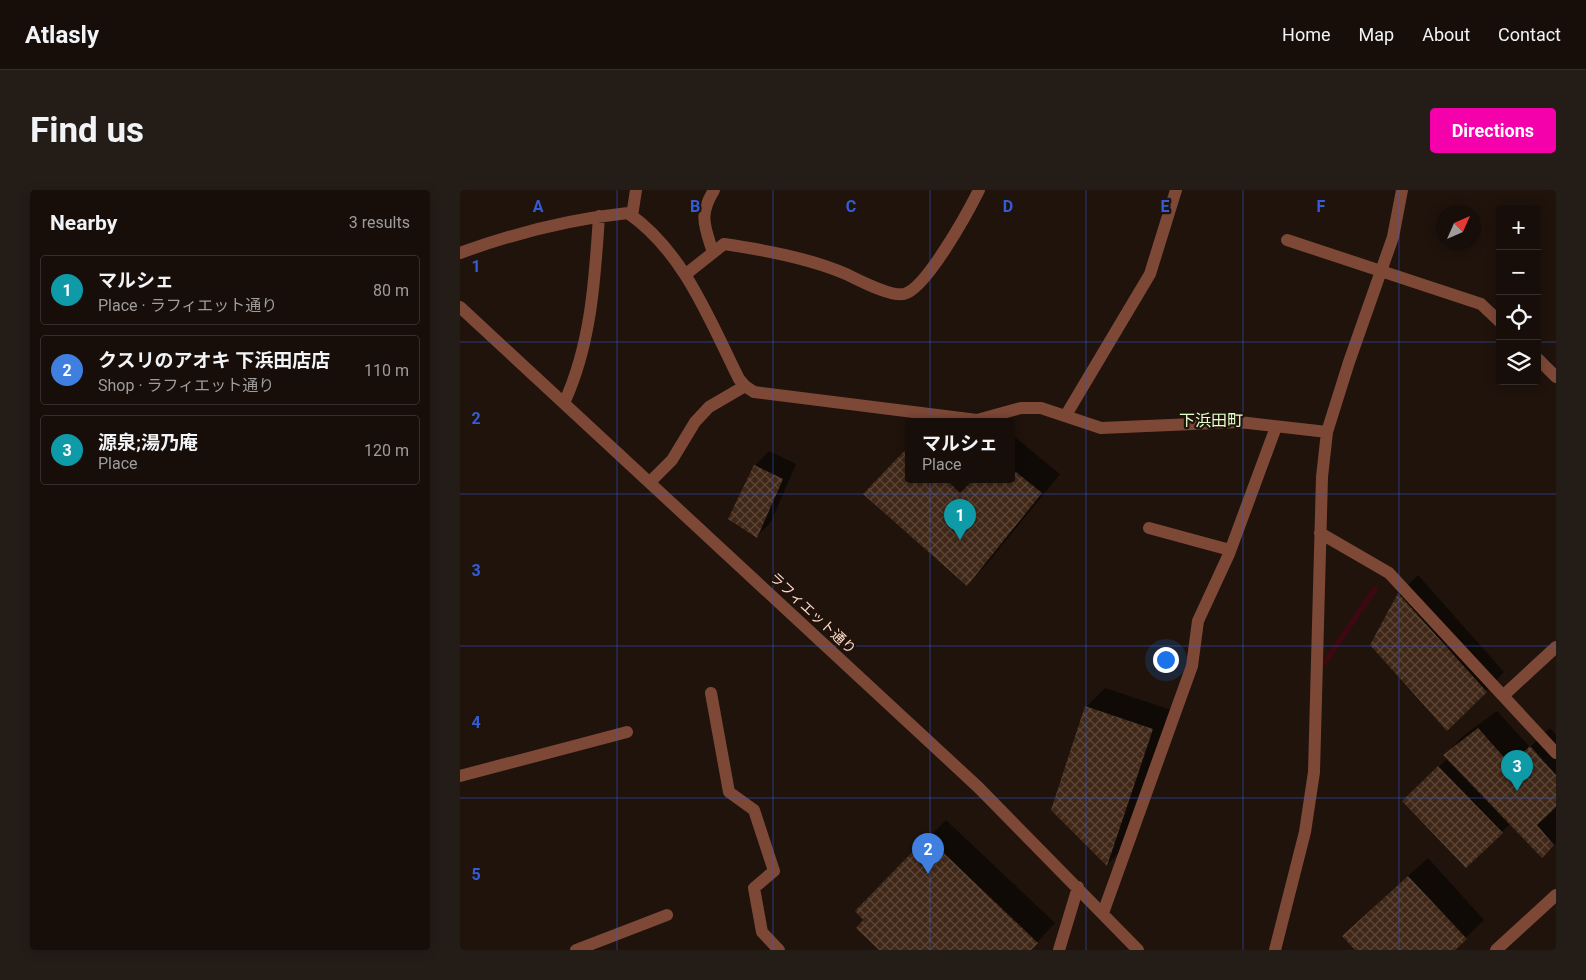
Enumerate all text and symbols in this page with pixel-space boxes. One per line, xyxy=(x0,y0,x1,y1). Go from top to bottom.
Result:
text: Atlasly xyxy=(25,21,99,49)
text: Home xyxy=(1282,24,1331,45)
text: Map xyxy=(1359,24,1394,45)
text: About xyxy=(1422,24,1470,45)
text: Contact xyxy=(1498,24,1561,45)
button: Directions xyxy=(1430,108,1556,153)
text: Find us xyxy=(30,110,144,151)
text: A xyxy=(533,197,544,216)
text: B xyxy=(690,197,700,216)
text: C xyxy=(846,197,856,216)
text: D xyxy=(1003,197,1013,216)
text: E xyxy=(1161,197,1170,216)
text: F xyxy=(1317,197,1326,216)
north arrow xyxy=(1436,205,1481,250)
map controls xyxy=(1496,205,1541,385)
button: + xyxy=(1496,205,1541,250)
text: Nearby xyxy=(50,211,117,235)
text: 3 results xyxy=(349,213,410,232)
button: − xyxy=(1496,250,1541,295)
text: 1 xyxy=(471,257,481,276)
text: マルシェ xyxy=(98,269,174,292)
text: 1 xyxy=(62,281,72,300)
text: 80 m xyxy=(373,281,409,300)
button: locate xyxy=(1496,295,1541,340)
text: Place · ラフィエット通り xyxy=(98,296,277,315)
button: layers xyxy=(1496,340,1541,385)
text: クスリのアオキ 下浜田店店 xyxy=(98,349,330,372)
text: 2 xyxy=(62,361,72,380)
text: 110 m xyxy=(364,361,409,380)
text: Shop · ラフィエット通り xyxy=(98,376,274,395)
text: 2 xyxy=(471,409,481,428)
district label: 下浜田町 xyxy=(1179,411,1243,430)
popup xyxy=(905,418,1015,483)
text: 源泉;湯乃庵 xyxy=(98,431,198,454)
text: マルシェ xyxy=(922,432,998,455)
text: 3 xyxy=(62,441,72,460)
text: 120 m xyxy=(364,441,409,460)
text: Place xyxy=(98,454,138,473)
text: Place xyxy=(922,455,962,474)
pin: 1 xyxy=(944,499,976,540)
text: 3 xyxy=(471,561,481,580)
street label: ラフィエット通り xyxy=(767,569,859,657)
your location xyxy=(1153,647,1179,673)
text: 4 xyxy=(471,713,481,732)
pin: 3 xyxy=(1501,750,1533,791)
pin: 2 xyxy=(912,833,944,874)
text: 5 xyxy=(471,865,481,884)

